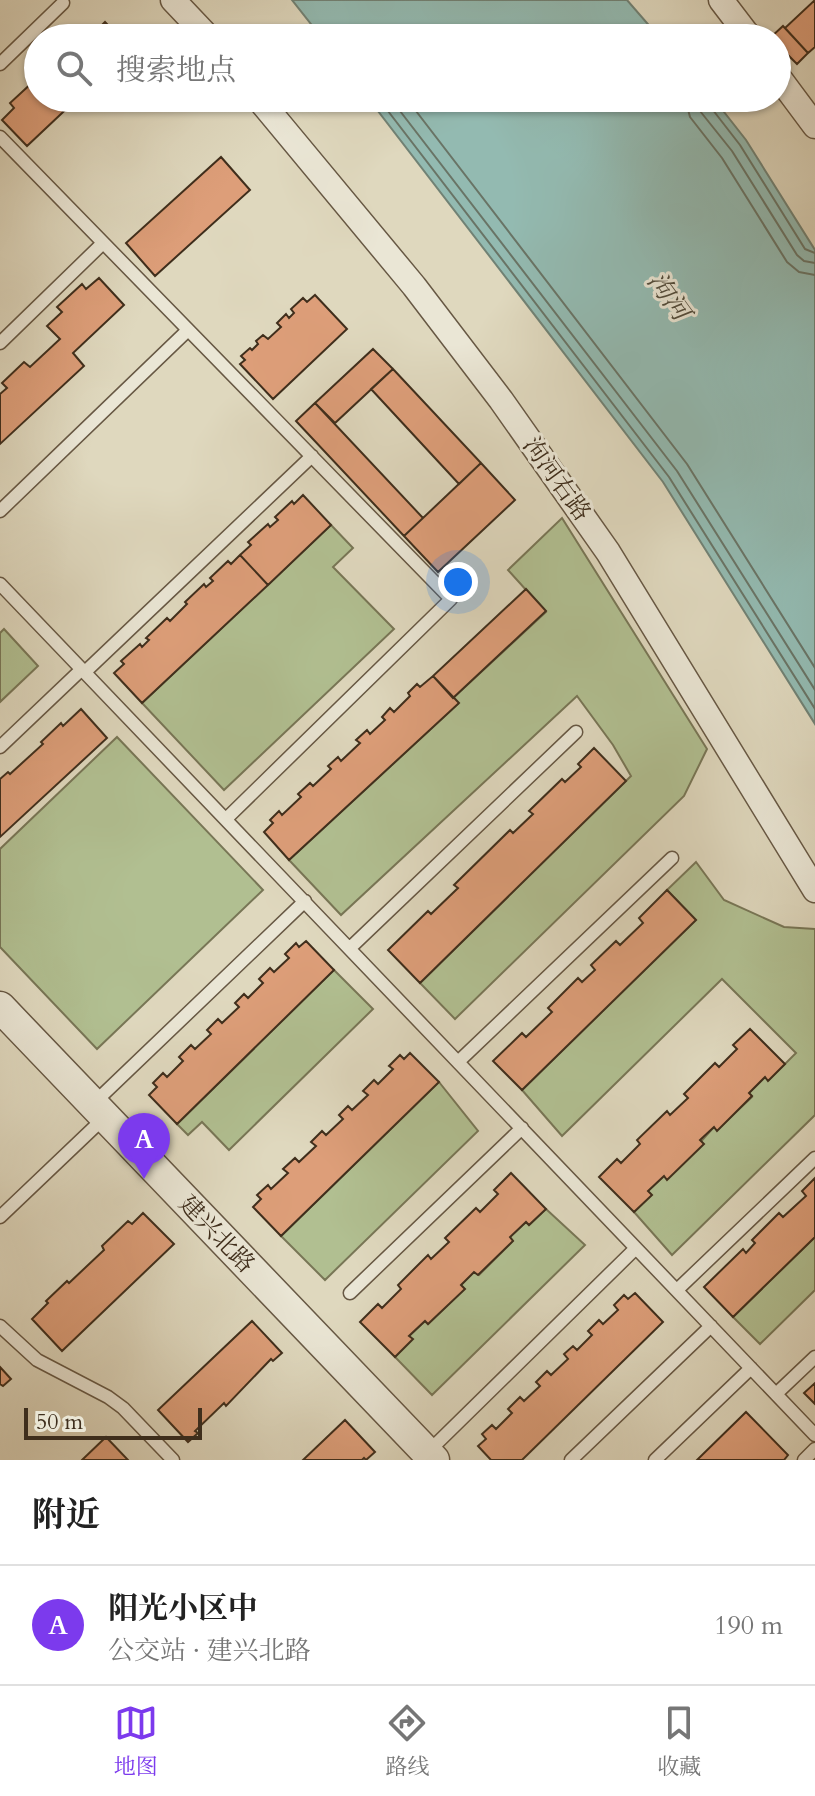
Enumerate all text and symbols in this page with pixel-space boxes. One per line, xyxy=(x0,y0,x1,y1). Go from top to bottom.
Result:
search box xyxy=(24,24,791,112)
icon: search xyxy=(52,46,96,90)
text: 搜索地点 xyxy=(116,50,236,91)
water label: 泃河 xyxy=(639,265,700,331)
street label: 泃河右路 xyxy=(515,431,598,528)
your location xyxy=(438,562,478,602)
pin: A xyxy=(118,1113,170,1179)
street label: 建兴北路 xyxy=(171,1188,262,1280)
scale bar xyxy=(24,1404,202,1440)
text: 50 m xyxy=(36,1407,83,1437)
text: 附近 xyxy=(32,1492,100,1538)
text: 阳光小区中 xyxy=(108,1588,258,1629)
text: A xyxy=(48,1608,68,1643)
text: 190 m xyxy=(714,1608,783,1643)
text: 公交站 · 建兴北路 xyxy=(108,1633,311,1668)
tab: 地图 xyxy=(114,1701,158,1782)
tab: 路线 xyxy=(385,1701,429,1782)
tab: 收藏 xyxy=(657,1701,701,1782)

